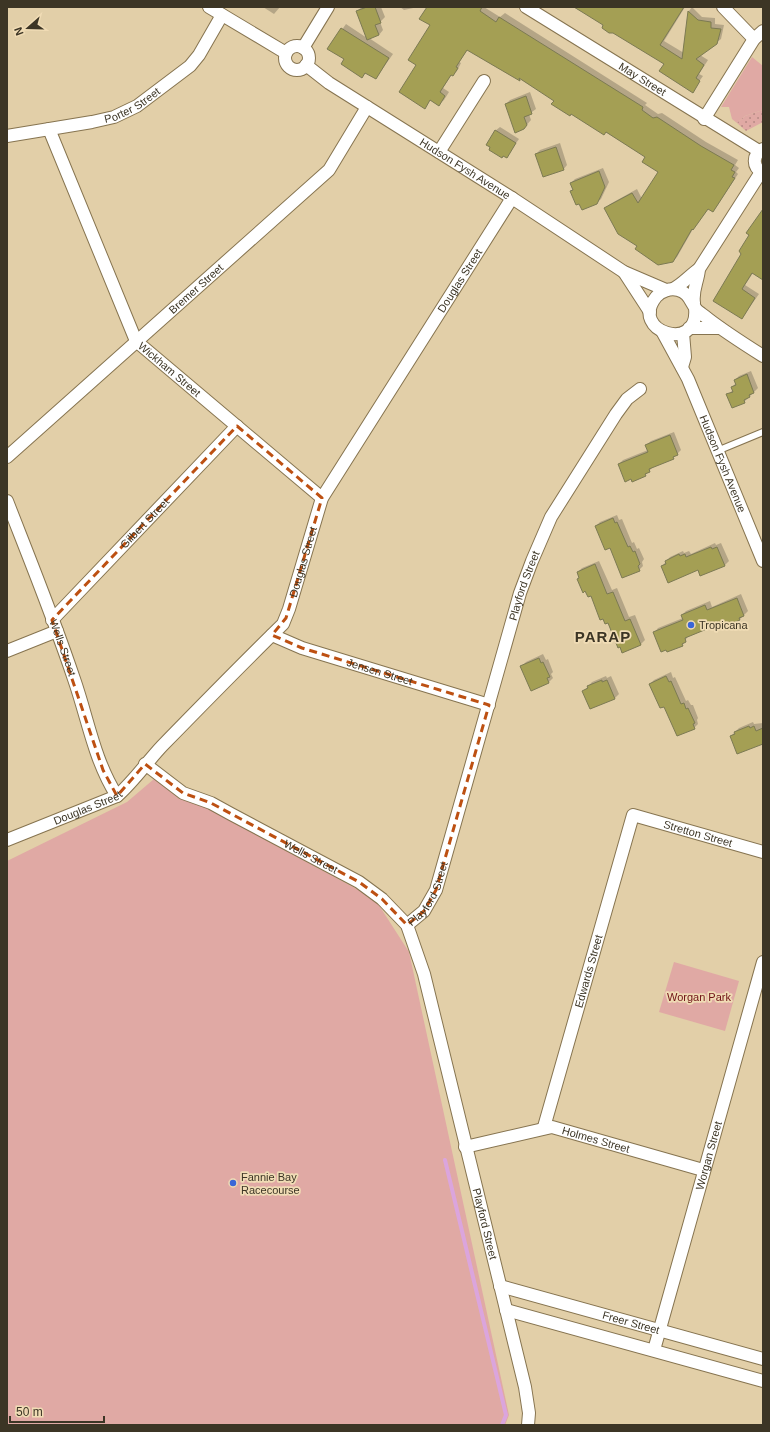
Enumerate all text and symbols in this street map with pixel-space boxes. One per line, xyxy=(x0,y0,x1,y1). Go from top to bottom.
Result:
north arrow xyxy=(8,8,48,48)
text: N xyxy=(12,26,26,37)
street label: May Street xyxy=(617,60,668,98)
street label: Porter Street xyxy=(103,85,162,125)
street label: Hudson Fysh Avenue xyxy=(418,136,513,201)
street label: Douglas Street xyxy=(435,247,484,315)
street label: Bremer Street xyxy=(166,261,225,316)
street label: Wickham Street xyxy=(136,340,203,399)
street label: Hudson Fysh Avenue xyxy=(697,413,748,514)
street label: Gilbert Street xyxy=(118,495,171,551)
street label: Douglas Street xyxy=(287,525,319,598)
street label: Playford Street xyxy=(507,549,542,622)
street label: Wells Street xyxy=(47,618,79,677)
place label: Tropicana xyxy=(699,619,748,631)
marker: Tropicana xyxy=(686,620,696,630)
district label: PARAP xyxy=(575,628,631,645)
street label: Jensen Street xyxy=(346,656,414,687)
street label: Douglas Street xyxy=(52,788,125,827)
street label: Stretton Street xyxy=(662,818,734,849)
street label: Wells Street xyxy=(282,837,340,876)
street label: Playford Street xyxy=(405,860,450,928)
street label: Edwards Street xyxy=(572,933,605,1009)
park label: Worgan Park xyxy=(667,991,731,1003)
street label: Worgan Street xyxy=(693,1120,724,1191)
street label: Holmes Street xyxy=(561,1124,631,1155)
place label: Fannie Bay Racecourse xyxy=(241,1171,300,1196)
marker: Fannie Bay Racecourse xyxy=(228,1178,238,1188)
street label: Playford Street xyxy=(471,1187,500,1261)
street label: Freer Street xyxy=(601,1309,661,1336)
scale bar xyxy=(10,1398,104,1424)
text: 50 m xyxy=(16,1405,43,1419)

